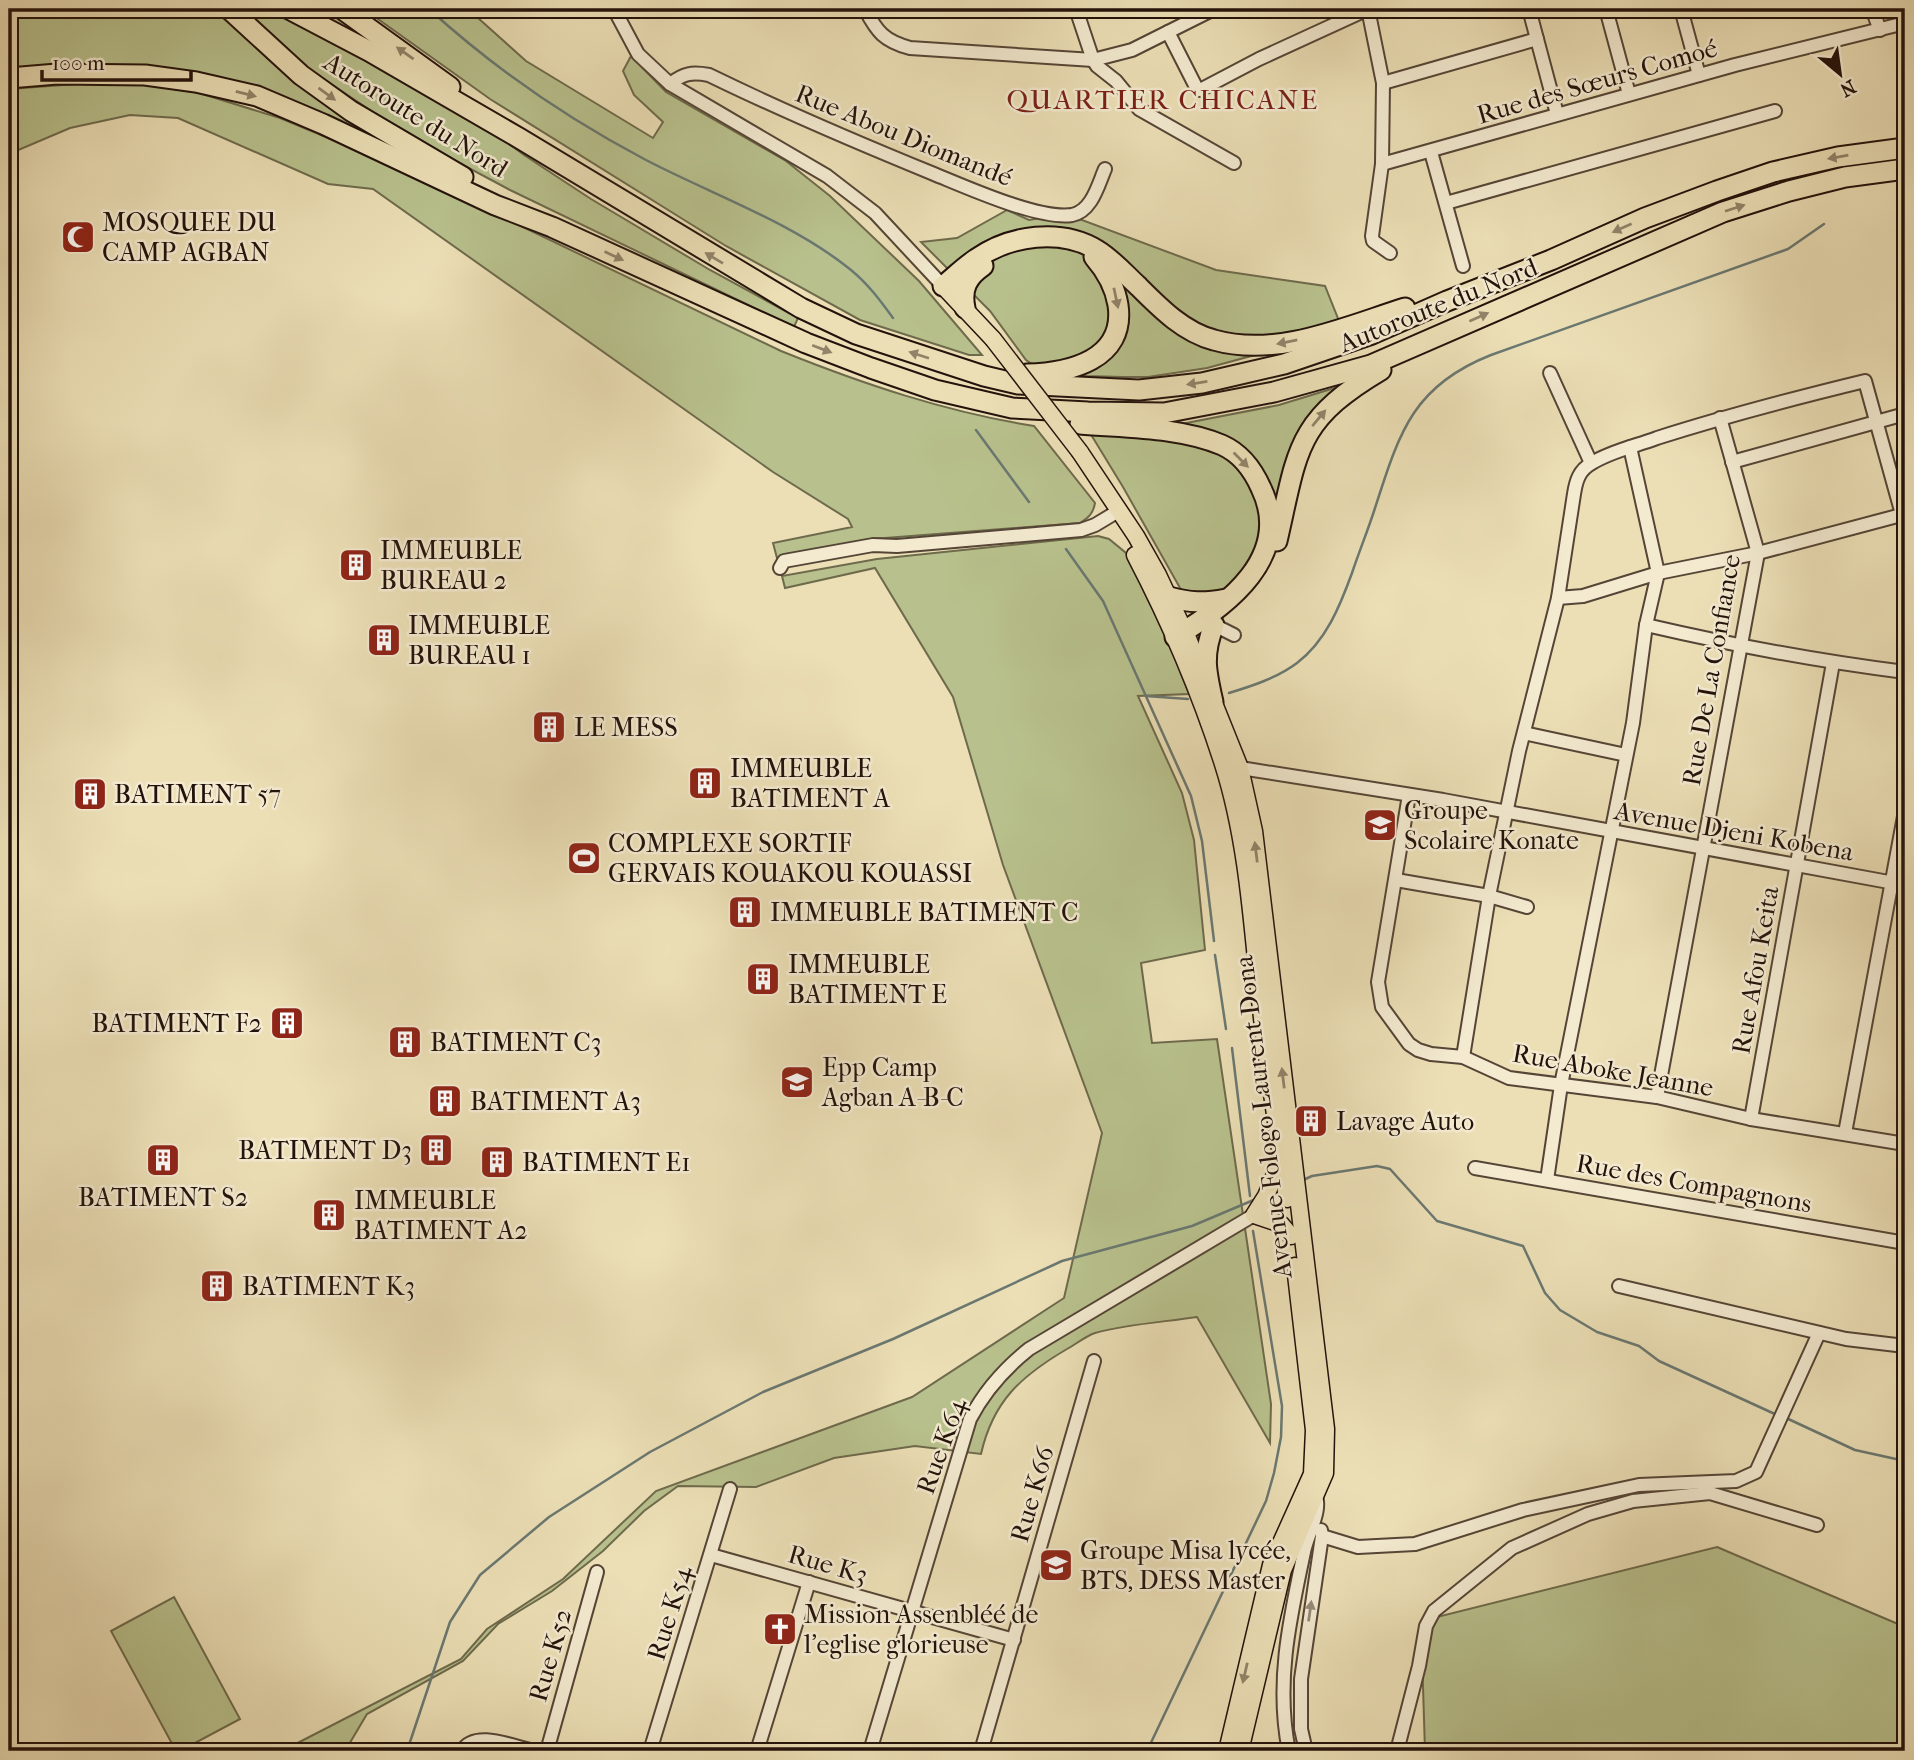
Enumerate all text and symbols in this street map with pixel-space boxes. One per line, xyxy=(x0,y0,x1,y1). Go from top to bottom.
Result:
street label: Rue des Sœurs Comoé xyxy=(1473,32,1721,131)
scale bar xyxy=(42,38,191,82)
north arrow xyxy=(1806,38,1876,108)
street label: Autoroute du Nord xyxy=(317,46,514,185)
one-way arrow xyxy=(396,46,414,60)
text: 100 m xyxy=(52,51,105,75)
text: N xyxy=(1836,75,1859,101)
street label: Rue Abou Diomandé xyxy=(791,78,1017,193)
district label: QUARTIER CHICANE xyxy=(1007,83,1319,116)
one-way arrow xyxy=(318,86,336,100)
one-way arrow xyxy=(236,89,258,100)
one-way arrow xyxy=(1827,152,1849,163)
one-way arrow xyxy=(1724,203,1745,213)
place label: MOSQUEE DU CAMP AGBAN xyxy=(102,207,277,268)
mosque icon: MOSQUEE DU CAMP AGBAN xyxy=(59,218,97,256)
one-way arrow xyxy=(1612,222,1632,234)
one-way arrow xyxy=(604,250,624,261)
one-way arrow xyxy=(705,251,724,264)
street label: Autoroute du Nord xyxy=(1334,251,1543,360)
one-way arrow xyxy=(1110,287,1121,309)
one-way arrow xyxy=(1469,311,1490,322)
one-way arrow xyxy=(1276,337,1298,348)
one-way arrow xyxy=(811,344,832,355)
one-way arrow xyxy=(908,349,929,360)
one-way arrow xyxy=(1186,378,1208,389)
one-way arrow xyxy=(1311,409,1326,426)
one-way arrow xyxy=(1233,452,1250,469)
place label: IMMEUBLE BUREAU 2 xyxy=(380,535,522,596)
building icon: IMMEUBLE BUREAU 2 xyxy=(337,546,375,584)
street label: Rue De La Confiance xyxy=(1676,552,1747,788)
place label: IMMEUBLE BUREAU 1 xyxy=(408,610,550,671)
building icon: IMMEUBLE BUREAU 1 xyxy=(365,621,403,659)
building icon: LE MESS xyxy=(530,708,568,746)
place label: LE MESS xyxy=(574,712,678,743)
place label: IMMEUBLE BATIMENT A xyxy=(730,753,891,814)
building icon: IMMEUBLE BATIMENT A xyxy=(686,764,724,802)
building icon: BATIMENT 57 xyxy=(71,775,109,813)
place label: BATIMENT 57 xyxy=(114,779,281,810)
place label: Groupe Scolaire Konate xyxy=(1404,795,1579,856)
street label: Avenue Djeni Kobena xyxy=(1611,795,1857,868)
school or university icon: Groupe Scolaire Konate xyxy=(1361,806,1399,844)
place label: COMPLEXE SORTIF GERVAIS KOUAKOU KOUASSI xyxy=(608,828,972,889)
sports icon: COMPLEXE SORTIF GERVAIS KOUAKOU KOUASSI xyxy=(565,839,603,877)
one-way arrow xyxy=(1251,841,1262,863)
street label: Rue Afou Keita xyxy=(1725,883,1786,1056)
building icon: IMMEUBLE BATIMENT C xyxy=(726,893,764,931)
place label: IMMEUBLE BATIMENT C xyxy=(770,897,1078,928)
place label: IMMEUBLE BATIMENT E xyxy=(788,949,947,1010)
street label: Avenue Fologo Laurent Dona xyxy=(1228,953,1299,1281)
building icon: IMMEUBLE BATIMENT E xyxy=(744,960,782,998)
building icon: BATIMENT F2 xyxy=(268,1004,306,1042)
place label: BATIMENT F2 xyxy=(91,1008,262,1039)
building icon: BATIMENT C3 xyxy=(386,1023,424,1061)
place label: BATIMENT C3 xyxy=(430,1027,601,1058)
street label: Rue Aboke Jeanne xyxy=(1510,1038,1716,1103)
place label: Epp Camp Agban A-B-C xyxy=(821,1052,964,1113)
school or university icon: Epp Camp Agban A-B-C xyxy=(778,1063,816,1101)
one-way arrow xyxy=(1278,1067,1289,1089)
building icon: BATIMENT A3 xyxy=(426,1082,464,1120)
place label: BATIMENT A3 xyxy=(470,1086,641,1117)
building icon: Lavage Auto xyxy=(1292,1102,1330,1140)
place label: Lavage Auto xyxy=(1336,1106,1474,1137)
building icon: BATIMENT D3 xyxy=(417,1131,455,1169)
place label: BATIMENT D3 xyxy=(238,1135,412,1166)
building icon: BATIMENT S2 xyxy=(144,1141,182,1179)
building icon: BATIMENT E1 xyxy=(478,1143,516,1181)
place label: BATIMENT E1 xyxy=(522,1147,690,1178)
street label: Rue des Compagnons xyxy=(1574,1148,1814,1219)
place label: BATIMENT S2 xyxy=(78,1182,248,1213)
place label: IMMEUBLE BATIMENT A2 xyxy=(354,1185,528,1246)
building icon: IMMEUBLE BATIMENT A2 xyxy=(310,1196,348,1234)
building icon: BATIMENT K3 xyxy=(198,1267,236,1305)
place label: BATIMENT K3 xyxy=(242,1271,415,1302)
street label: Rue K64 xyxy=(910,1393,973,1498)
street label: Rue K66 xyxy=(1004,1442,1061,1546)
place label: Groupe Misa lycée, BTS, DESS Master xyxy=(1080,1535,1291,1596)
street label: Rue K3 xyxy=(785,1538,871,1591)
school or university icon: Groupe Misa lycée, BTS, DESS Master xyxy=(1037,1546,1075,1584)
street label: Rue K54 xyxy=(640,1562,699,1664)
place label: Mission Assenbléé de l'eglise glorieuse xyxy=(803,1599,1039,1660)
one-way arrow xyxy=(1304,1599,1315,1621)
street label: Rue K52 xyxy=(522,1605,578,1705)
church icon: Mission Assenbléé de l'eglise glorieuse xyxy=(761,1610,799,1648)
one-way arrow xyxy=(1239,1662,1250,1684)

